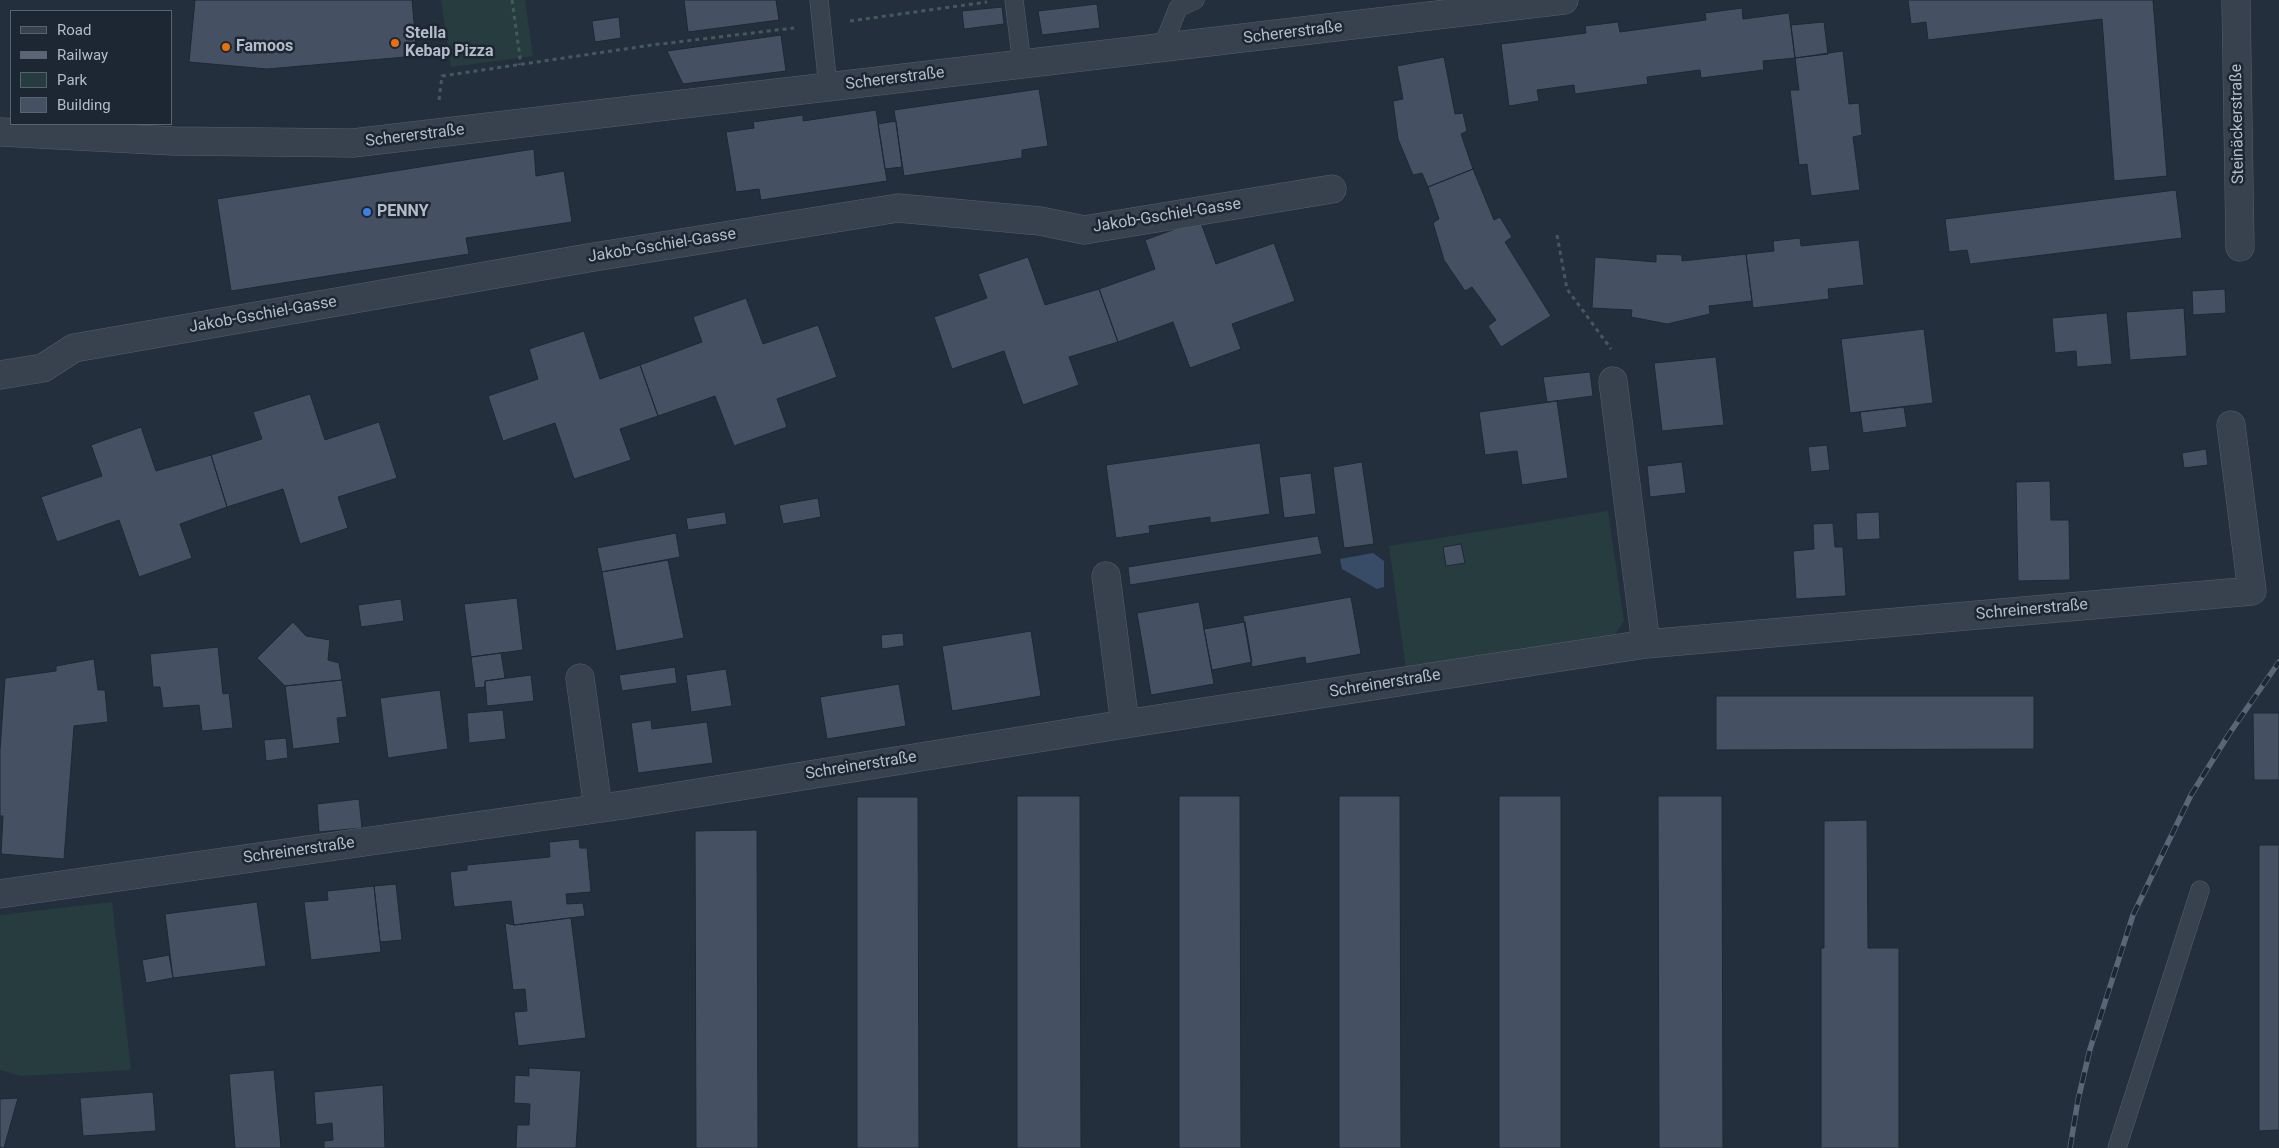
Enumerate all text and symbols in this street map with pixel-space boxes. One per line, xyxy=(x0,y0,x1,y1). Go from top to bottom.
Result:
legend xyxy=(10,10,172,125)
street label: Schererstraße xyxy=(1242,17,1344,49)
text: Road xyxy=(57,21,91,39)
place label: Stella Kebap Pizza xyxy=(405,24,494,62)
place label: Famoos xyxy=(236,37,293,57)
marker: Stella Kebap Pizza xyxy=(389,37,401,49)
marker: Famoos xyxy=(220,41,232,53)
text: Railway xyxy=(57,46,108,64)
street label: Schererstraße xyxy=(844,63,946,95)
street label: Steinäckerstraße xyxy=(2227,64,2249,184)
text: Park xyxy=(57,71,87,89)
text: Building xyxy=(57,96,111,114)
street label: Schererstraße xyxy=(364,120,466,152)
street label: Jakob-Gschiel-Gasse xyxy=(1092,195,1242,237)
place label: PENNY xyxy=(377,202,429,222)
marker: PENNY xyxy=(361,206,373,218)
street label: Jakob-Gschiel-Gasse xyxy=(587,225,737,267)
street label: Jakob-Gschiel-Gasse xyxy=(188,293,338,337)
street label: Schreinerstraße xyxy=(1975,596,2089,624)
street label: Schreinerstraße xyxy=(1328,666,1442,702)
street label: Schreinerstraße xyxy=(804,748,918,784)
street label: Schreinerstraße xyxy=(242,834,356,868)

